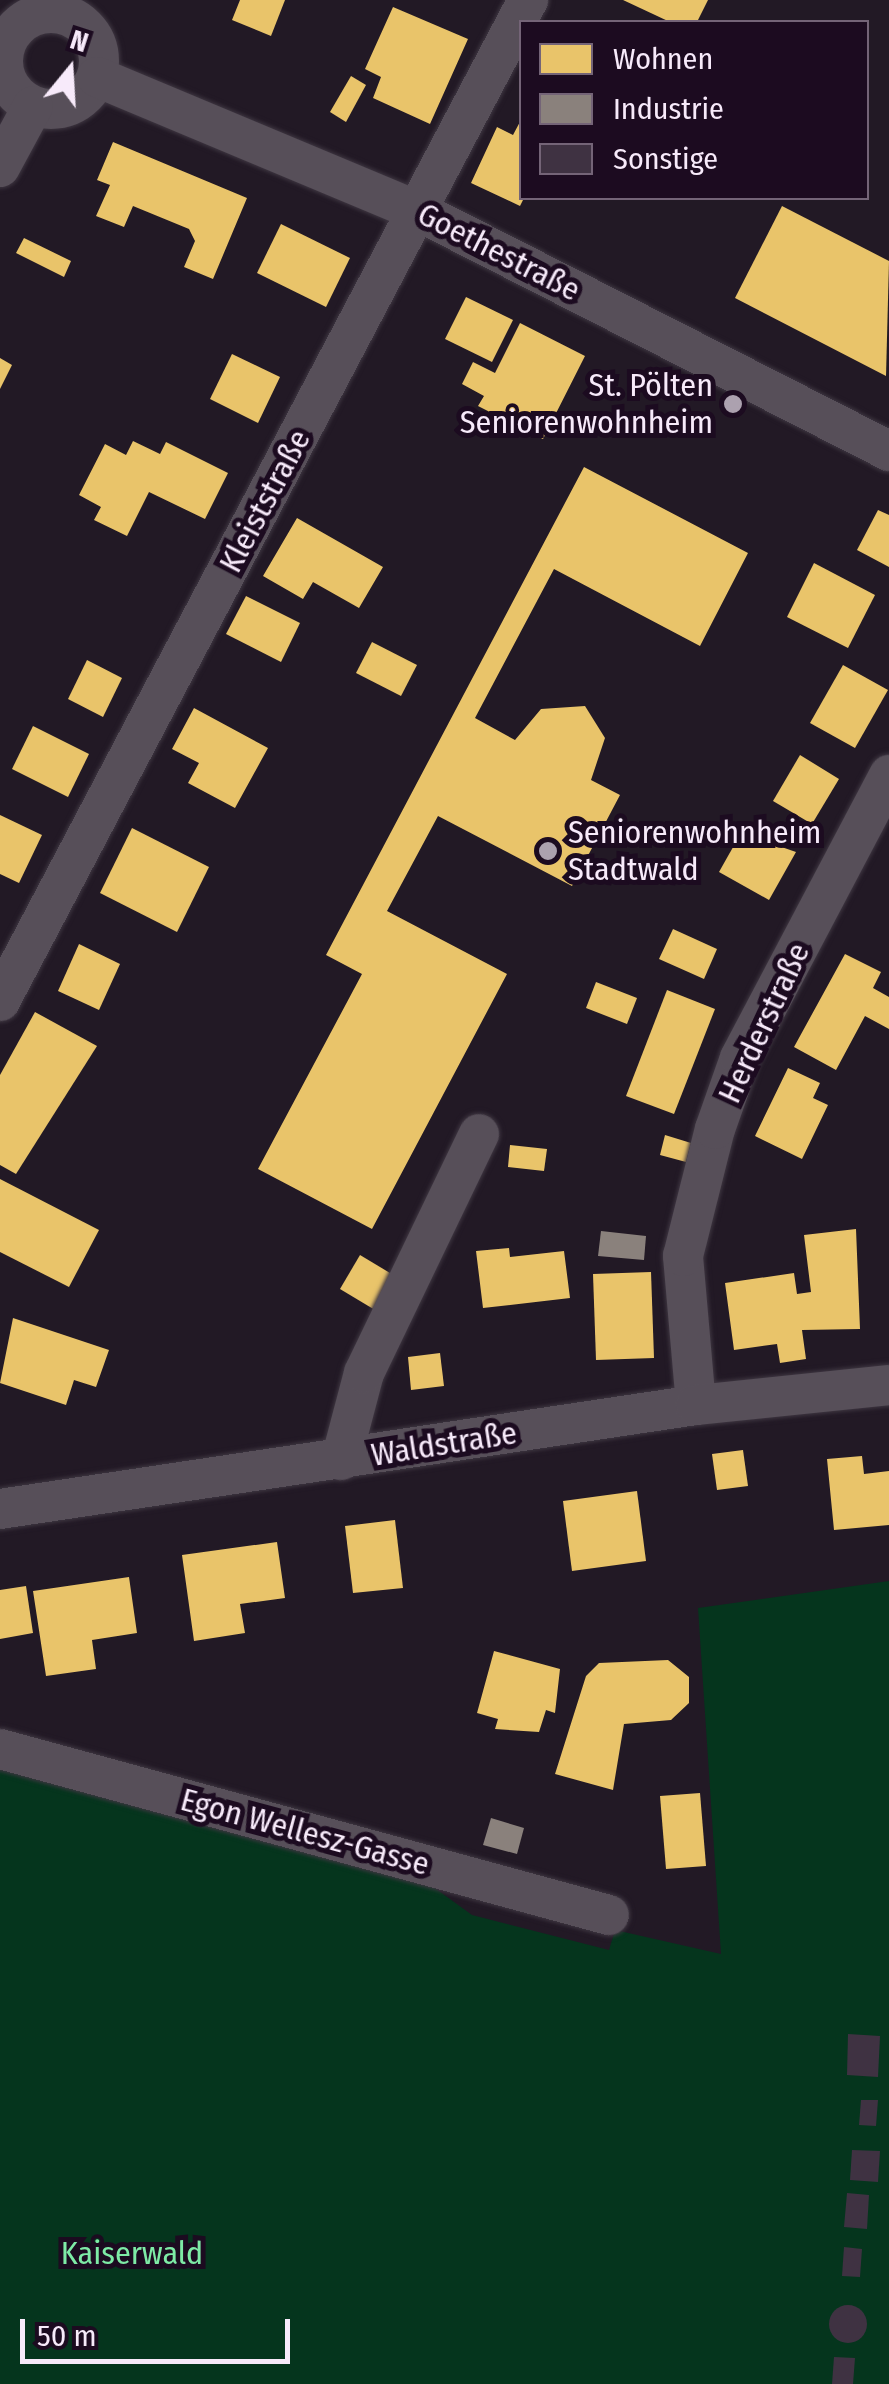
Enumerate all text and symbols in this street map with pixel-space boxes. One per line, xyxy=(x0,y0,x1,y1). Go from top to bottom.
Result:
north arrow xyxy=(20,20,120,120)
legend xyxy=(519,20,869,200)
text: N xyxy=(66,23,93,59)
text: Wohnen xyxy=(613,41,713,77)
text: Industrie xyxy=(613,91,724,127)
text: Sonstige xyxy=(613,141,718,177)
street label: Goethestraße xyxy=(411,195,587,309)
place label: St. Pölten Seniorenwohnheim xyxy=(460,367,713,442)
marker: St. Pölten Seniorenwohnheim xyxy=(722,393,744,415)
street label: Kleiststraße xyxy=(211,423,319,579)
place label: Seniorenwohnheim Stadtwald xyxy=(568,814,821,889)
marker: Seniorenwohnheim Stadtwald xyxy=(537,840,559,862)
street label: Herderstraße xyxy=(710,937,818,1109)
street label: Waldstraße xyxy=(369,1414,519,1474)
street label: Egon Wellesz-Gasse xyxy=(176,1780,434,1884)
park label: Kaiserwald xyxy=(61,2234,203,2272)
scale bar xyxy=(25,2299,295,2361)
text: 50 m xyxy=(37,2318,97,2354)

